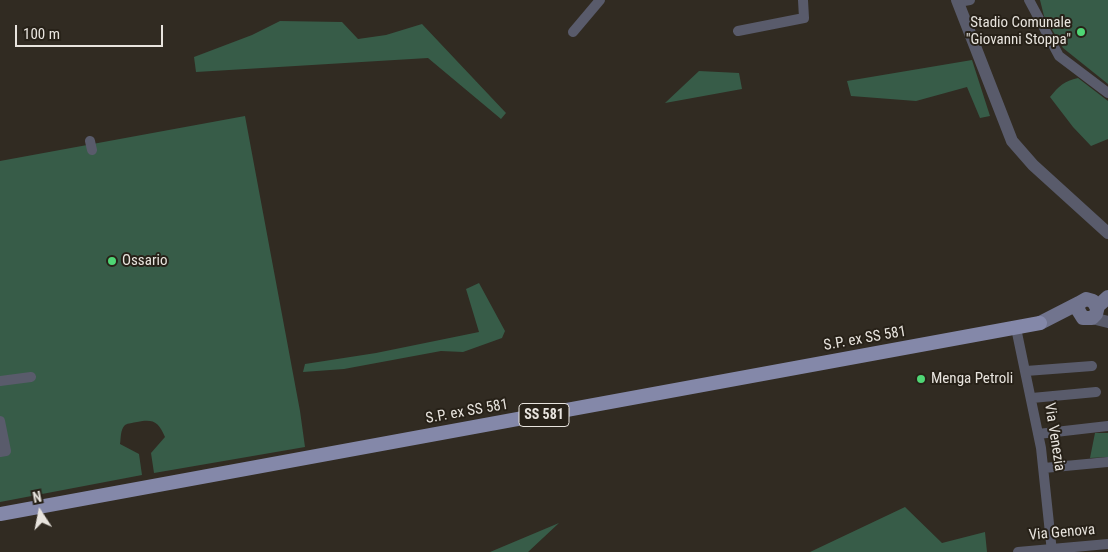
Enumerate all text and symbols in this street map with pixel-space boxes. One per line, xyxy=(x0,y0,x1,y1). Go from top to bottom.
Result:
place label: Stadio Comunale "Giovanni Stoppa" xyxy=(966,14,1071,49)
scale bar xyxy=(18,15,165,47)
text: 100 m xyxy=(23,25,60,43)
marker: Stadio Comunale "Giovanni Stoppa" xyxy=(1075,26,1087,38)
place label: Ossario xyxy=(122,252,167,270)
marker: Ossario xyxy=(106,255,118,267)
street label: S.P. ex SS 581 xyxy=(822,323,908,355)
place label: Menga Petroli xyxy=(931,370,1013,388)
marker: Menga Petroli xyxy=(915,373,927,385)
street label: S.P. ex SS 581 xyxy=(424,396,510,428)
street label: Via Venezia xyxy=(1040,401,1068,473)
road number: SS 581 xyxy=(519,404,569,426)
north arrow xyxy=(15,487,65,537)
text: N xyxy=(31,489,43,506)
street label: Via Genova xyxy=(1028,521,1096,545)

